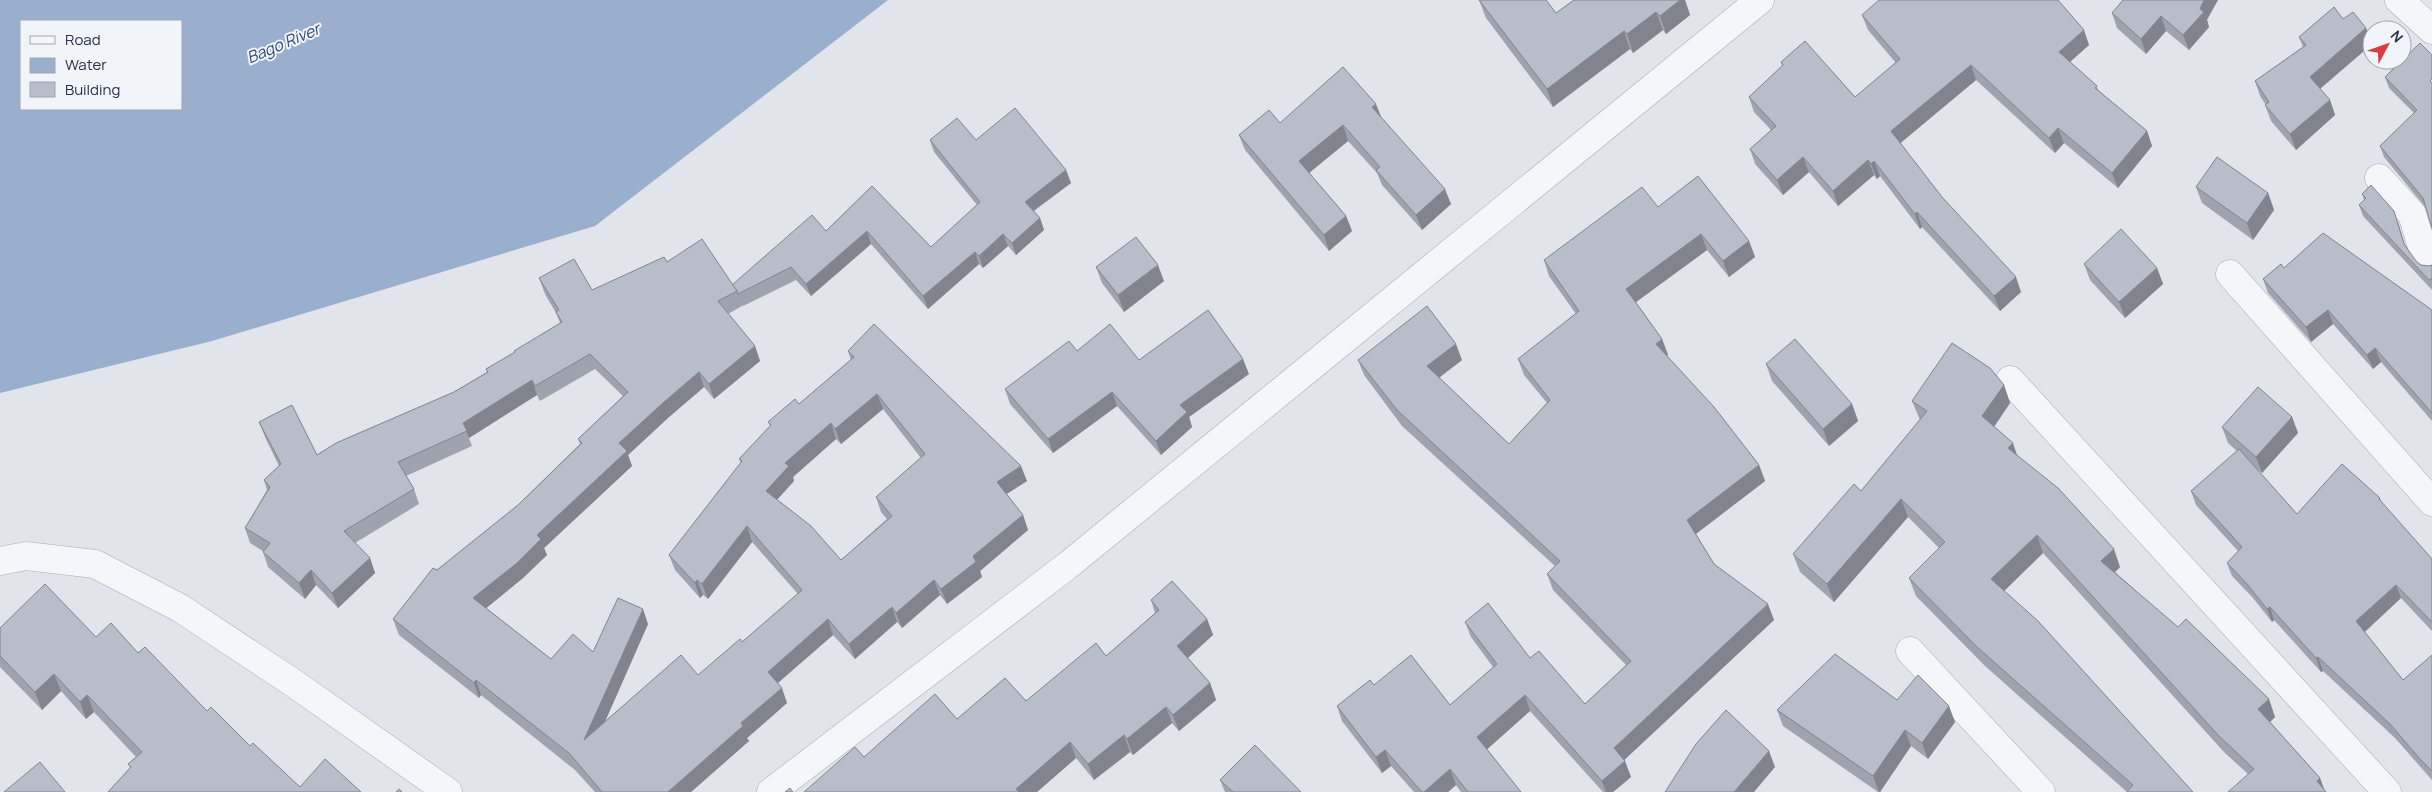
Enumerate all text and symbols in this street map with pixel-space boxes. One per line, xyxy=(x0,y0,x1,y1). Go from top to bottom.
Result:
water label: Bago River xyxy=(243,17,325,68)
legend xyxy=(20,20,182,110)
north arrow xyxy=(2362,20,2412,70)
text: N xyxy=(2387,26,2408,46)
text: Road xyxy=(65,29,101,50)
text: Water xyxy=(65,54,107,75)
text: Building xyxy=(65,79,120,100)

